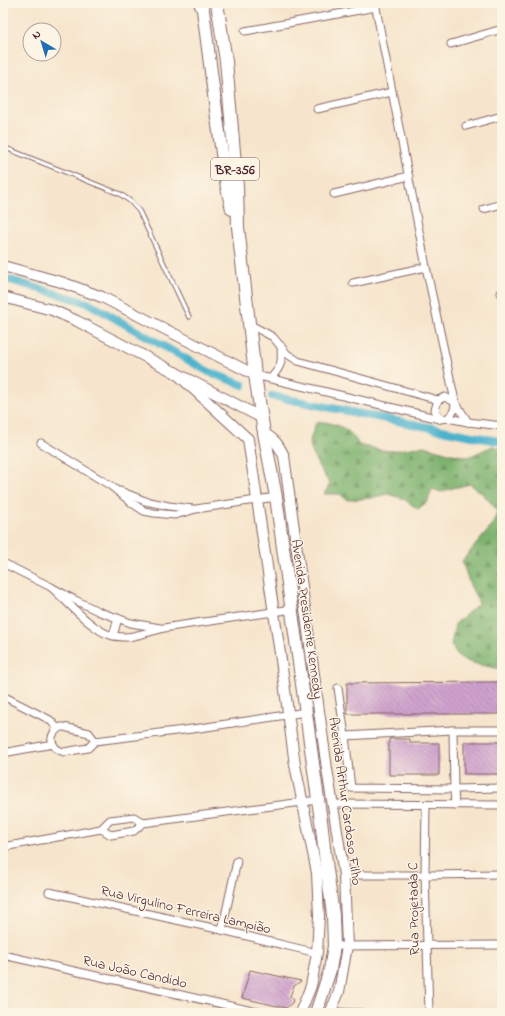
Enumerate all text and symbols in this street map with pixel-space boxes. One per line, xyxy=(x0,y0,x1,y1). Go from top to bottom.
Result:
north arrow xyxy=(22,22,62,62)
text: N xyxy=(29,26,44,44)
road number: BR-356 xyxy=(211,158,259,180)
street label: Avenida Presidente Kennedy xyxy=(284,538,328,701)
street label: Avenida Arthur Cardoso Filho xyxy=(322,716,367,887)
street label: Rua Projetada C xyxy=(403,862,426,956)
street label: Rua Virgulino Ferreira Lampião xyxy=(98,881,273,941)
street label: Rua João Candido xyxy=(80,950,189,995)

